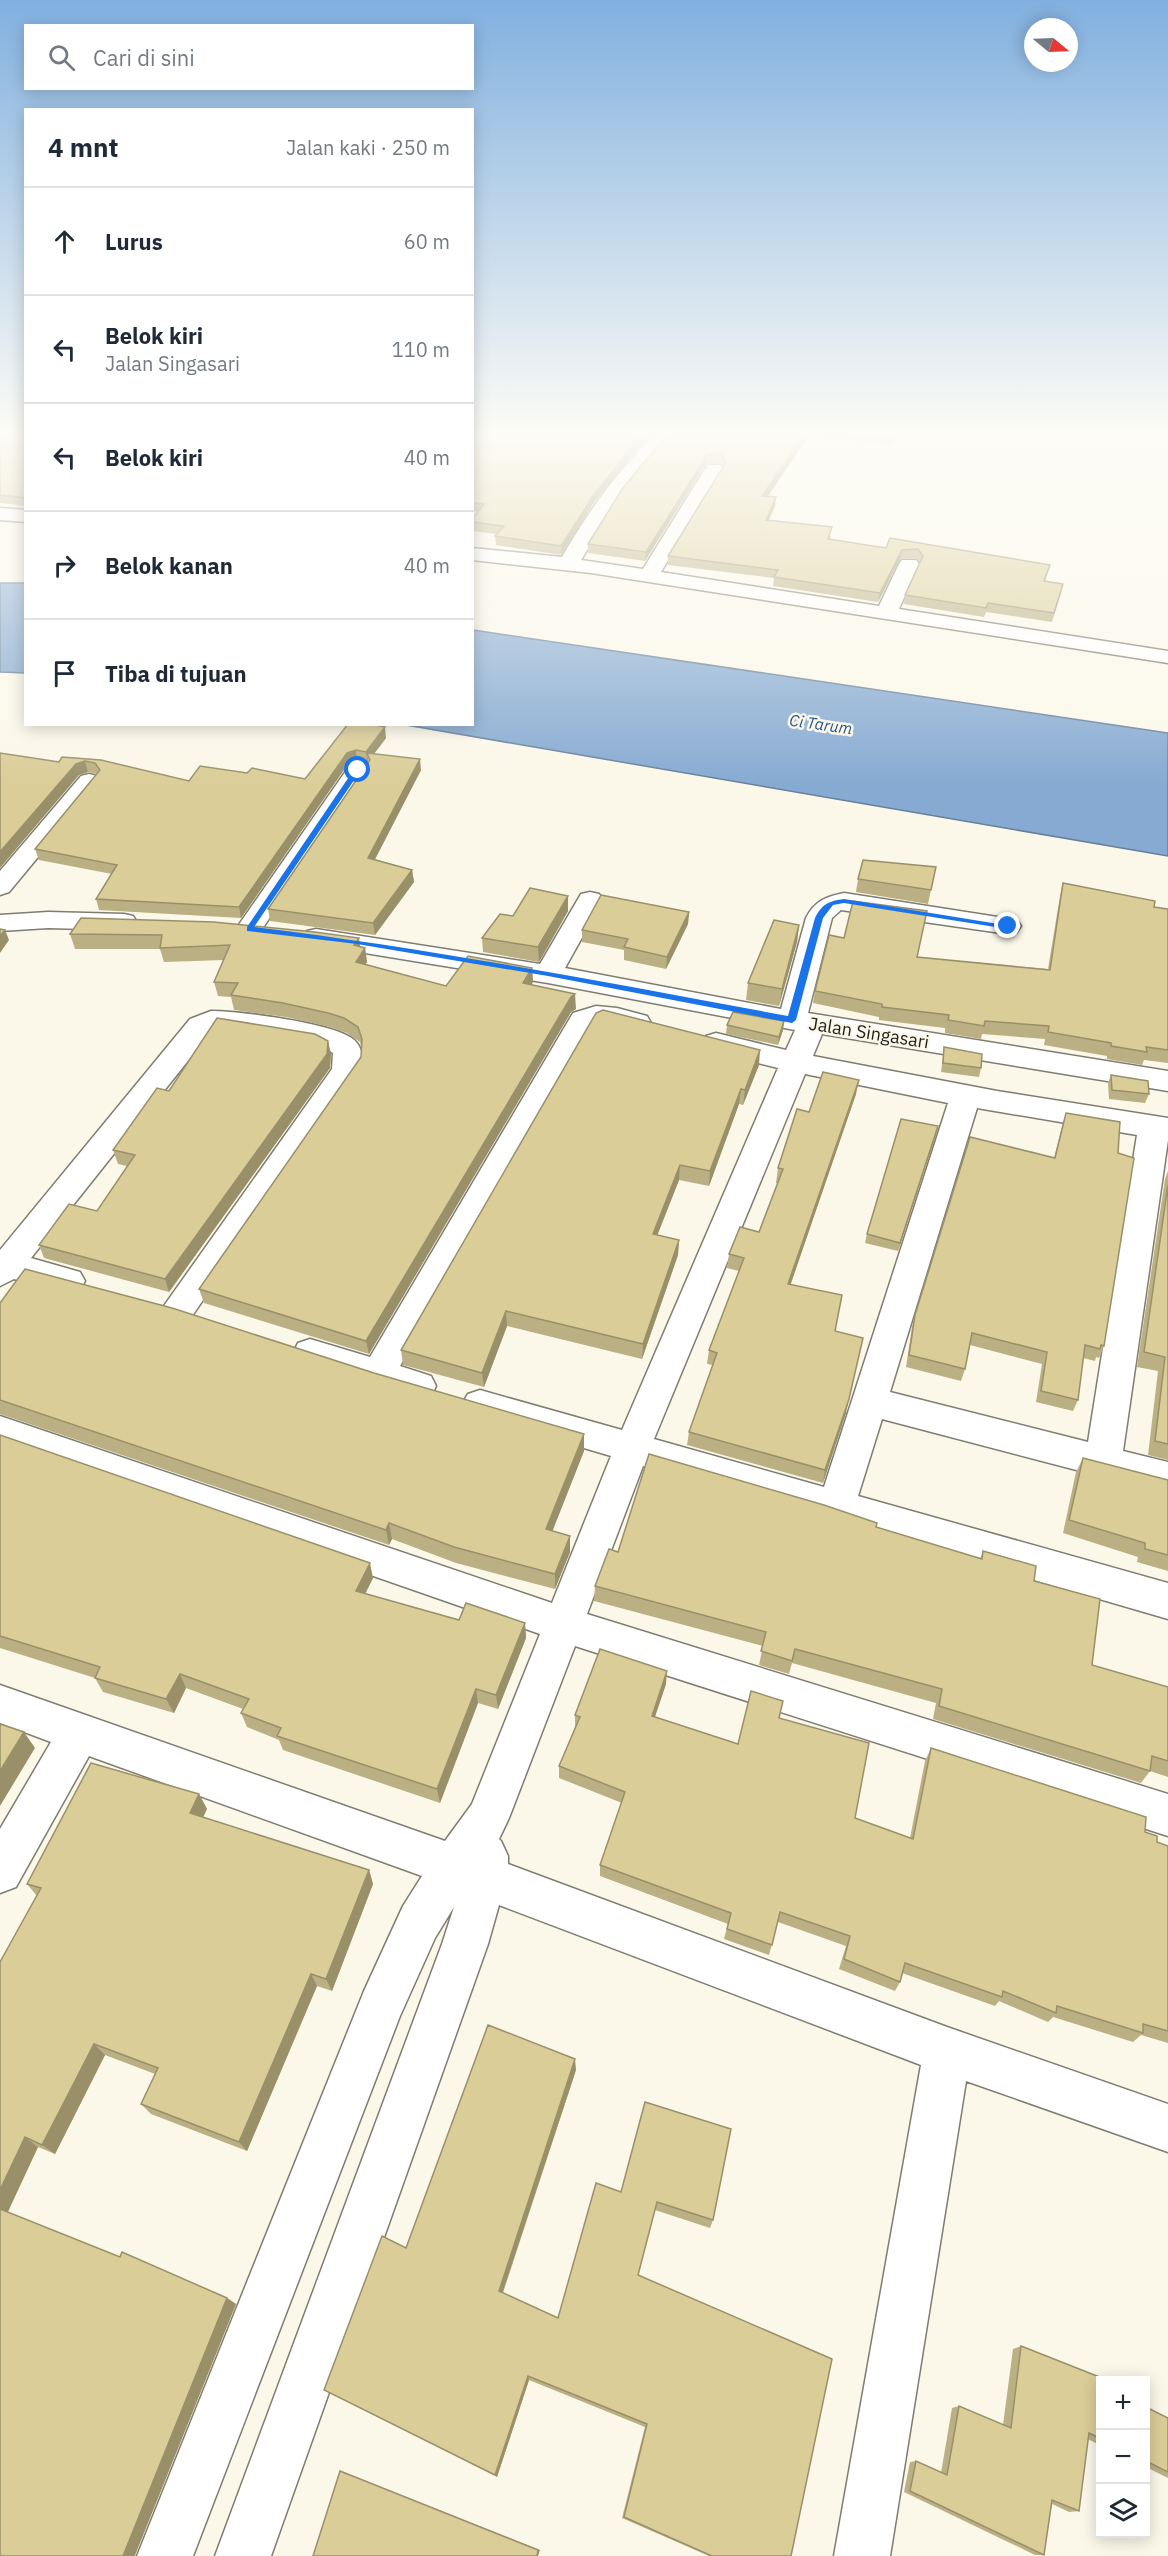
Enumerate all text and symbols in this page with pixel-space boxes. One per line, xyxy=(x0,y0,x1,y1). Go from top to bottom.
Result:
north arrow xyxy=(1024,18,1078,72)
search box xyxy=(24,24,474,90)
icon: search xyxy=(45,41,78,74)
text: Cari di sini xyxy=(93,43,195,72)
text: 4 mnt xyxy=(48,130,118,164)
text: Jalan kaki · 250 m xyxy=(286,134,450,161)
icon: ahead xyxy=(48,225,81,258)
text: Lurus xyxy=(105,227,163,256)
text: 60 m xyxy=(404,228,450,255)
text: Belok kiri xyxy=(105,321,203,350)
icon: left xyxy=(48,333,81,366)
text: 110 m xyxy=(392,336,450,363)
text: Jalan Singasari xyxy=(105,350,240,377)
icon: left xyxy=(48,441,81,474)
text: Belok kiri xyxy=(105,443,203,472)
text: 40 m xyxy=(404,444,450,471)
icon: right xyxy=(48,549,81,582)
text: Belok kanan xyxy=(105,551,233,580)
text: 40 m xyxy=(404,552,450,579)
icon: arrive xyxy=(48,657,81,690)
text: Tiba di tujuan xyxy=(105,659,247,688)
water label: Ci Tarum xyxy=(788,710,854,738)
route start xyxy=(344,756,370,782)
route end xyxy=(994,912,1020,938)
street label: Jalan Singasari xyxy=(807,1012,931,1053)
map controls xyxy=(1096,2376,1150,2538)
button: + xyxy=(1096,2376,1150,2430)
button: − xyxy=(1096,2430,1150,2484)
button: layers xyxy=(1096,2484,1150,2538)

